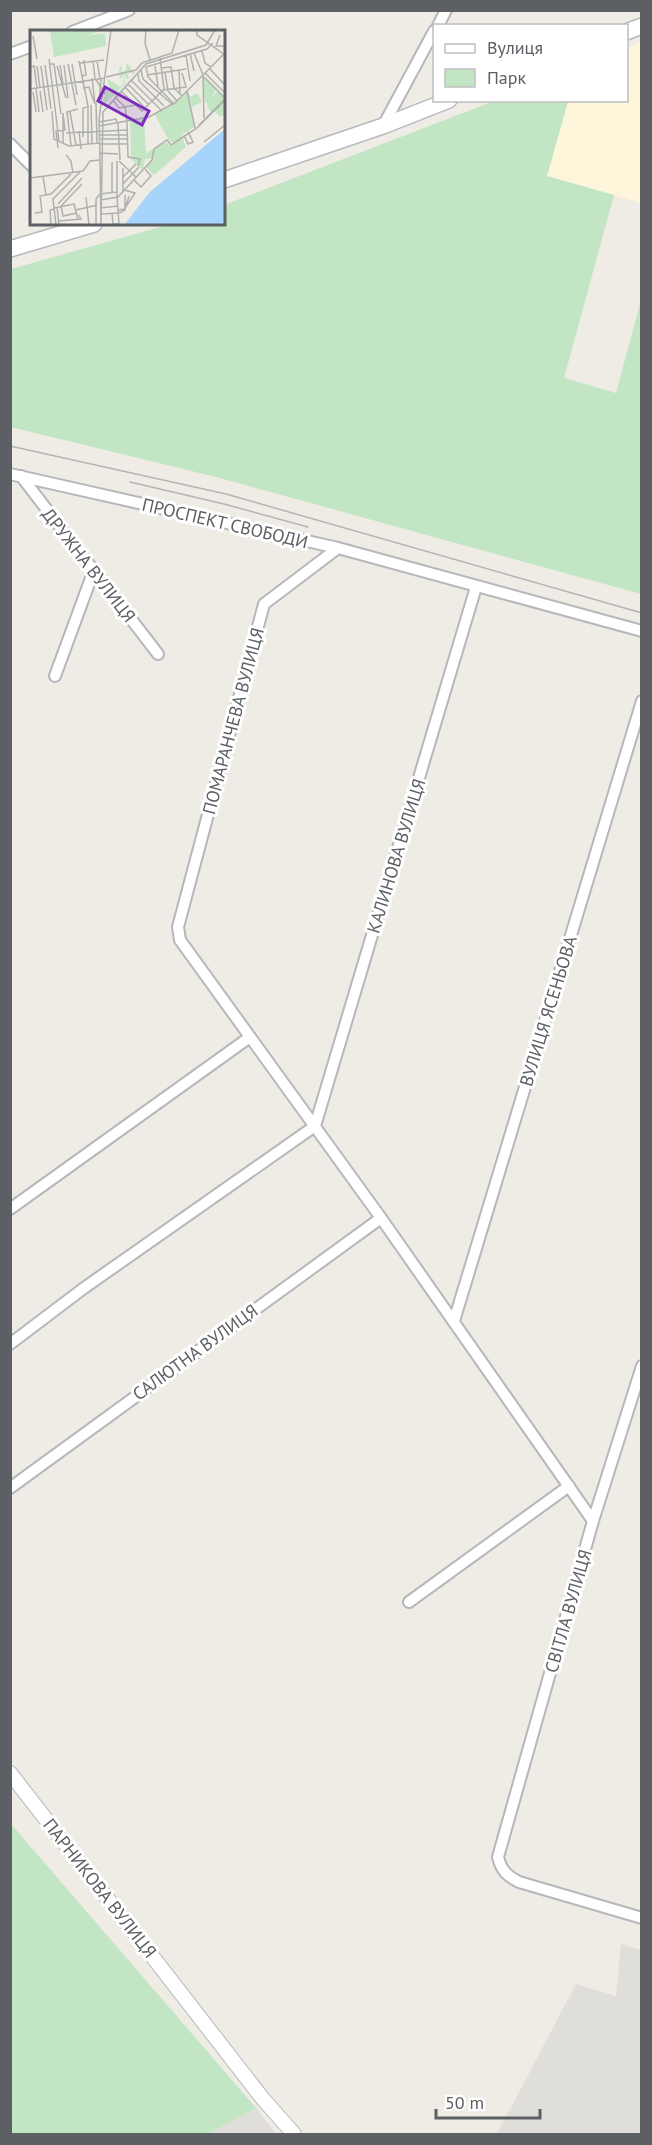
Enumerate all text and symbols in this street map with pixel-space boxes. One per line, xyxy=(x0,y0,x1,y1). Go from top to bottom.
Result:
legend xyxy=(433,24,628,102)
inset map xyxy=(30,30,225,225)
text: Вулиця xyxy=(487,36,543,59)
text: Парк xyxy=(487,66,527,89)
street label: ПРОСПЕКТ СВОБОДИ xyxy=(140,493,310,553)
street label: ДРУЖНА ВУЛИЦЯ xyxy=(37,503,141,627)
street label: ПОМАРАНЧЕВА ВУЛИЦЯ xyxy=(197,625,269,817)
street label: КАЛИНОВА ВУЛИЦЯ xyxy=(362,776,430,936)
street label: ВУЛИЦЯ ЯСЕНЬОВА xyxy=(514,933,582,1089)
street label: САЛЮТНА ВУЛИЦЯ xyxy=(128,1299,262,1405)
street label: СВІТЛА ВУЛИЦЯ xyxy=(539,1547,597,1675)
street label: ПАРНИКОВА ВУЛИЦЯ xyxy=(38,1814,162,1962)
scale bar xyxy=(436,2082,540,2120)
text: 50 m xyxy=(445,2091,484,2114)

